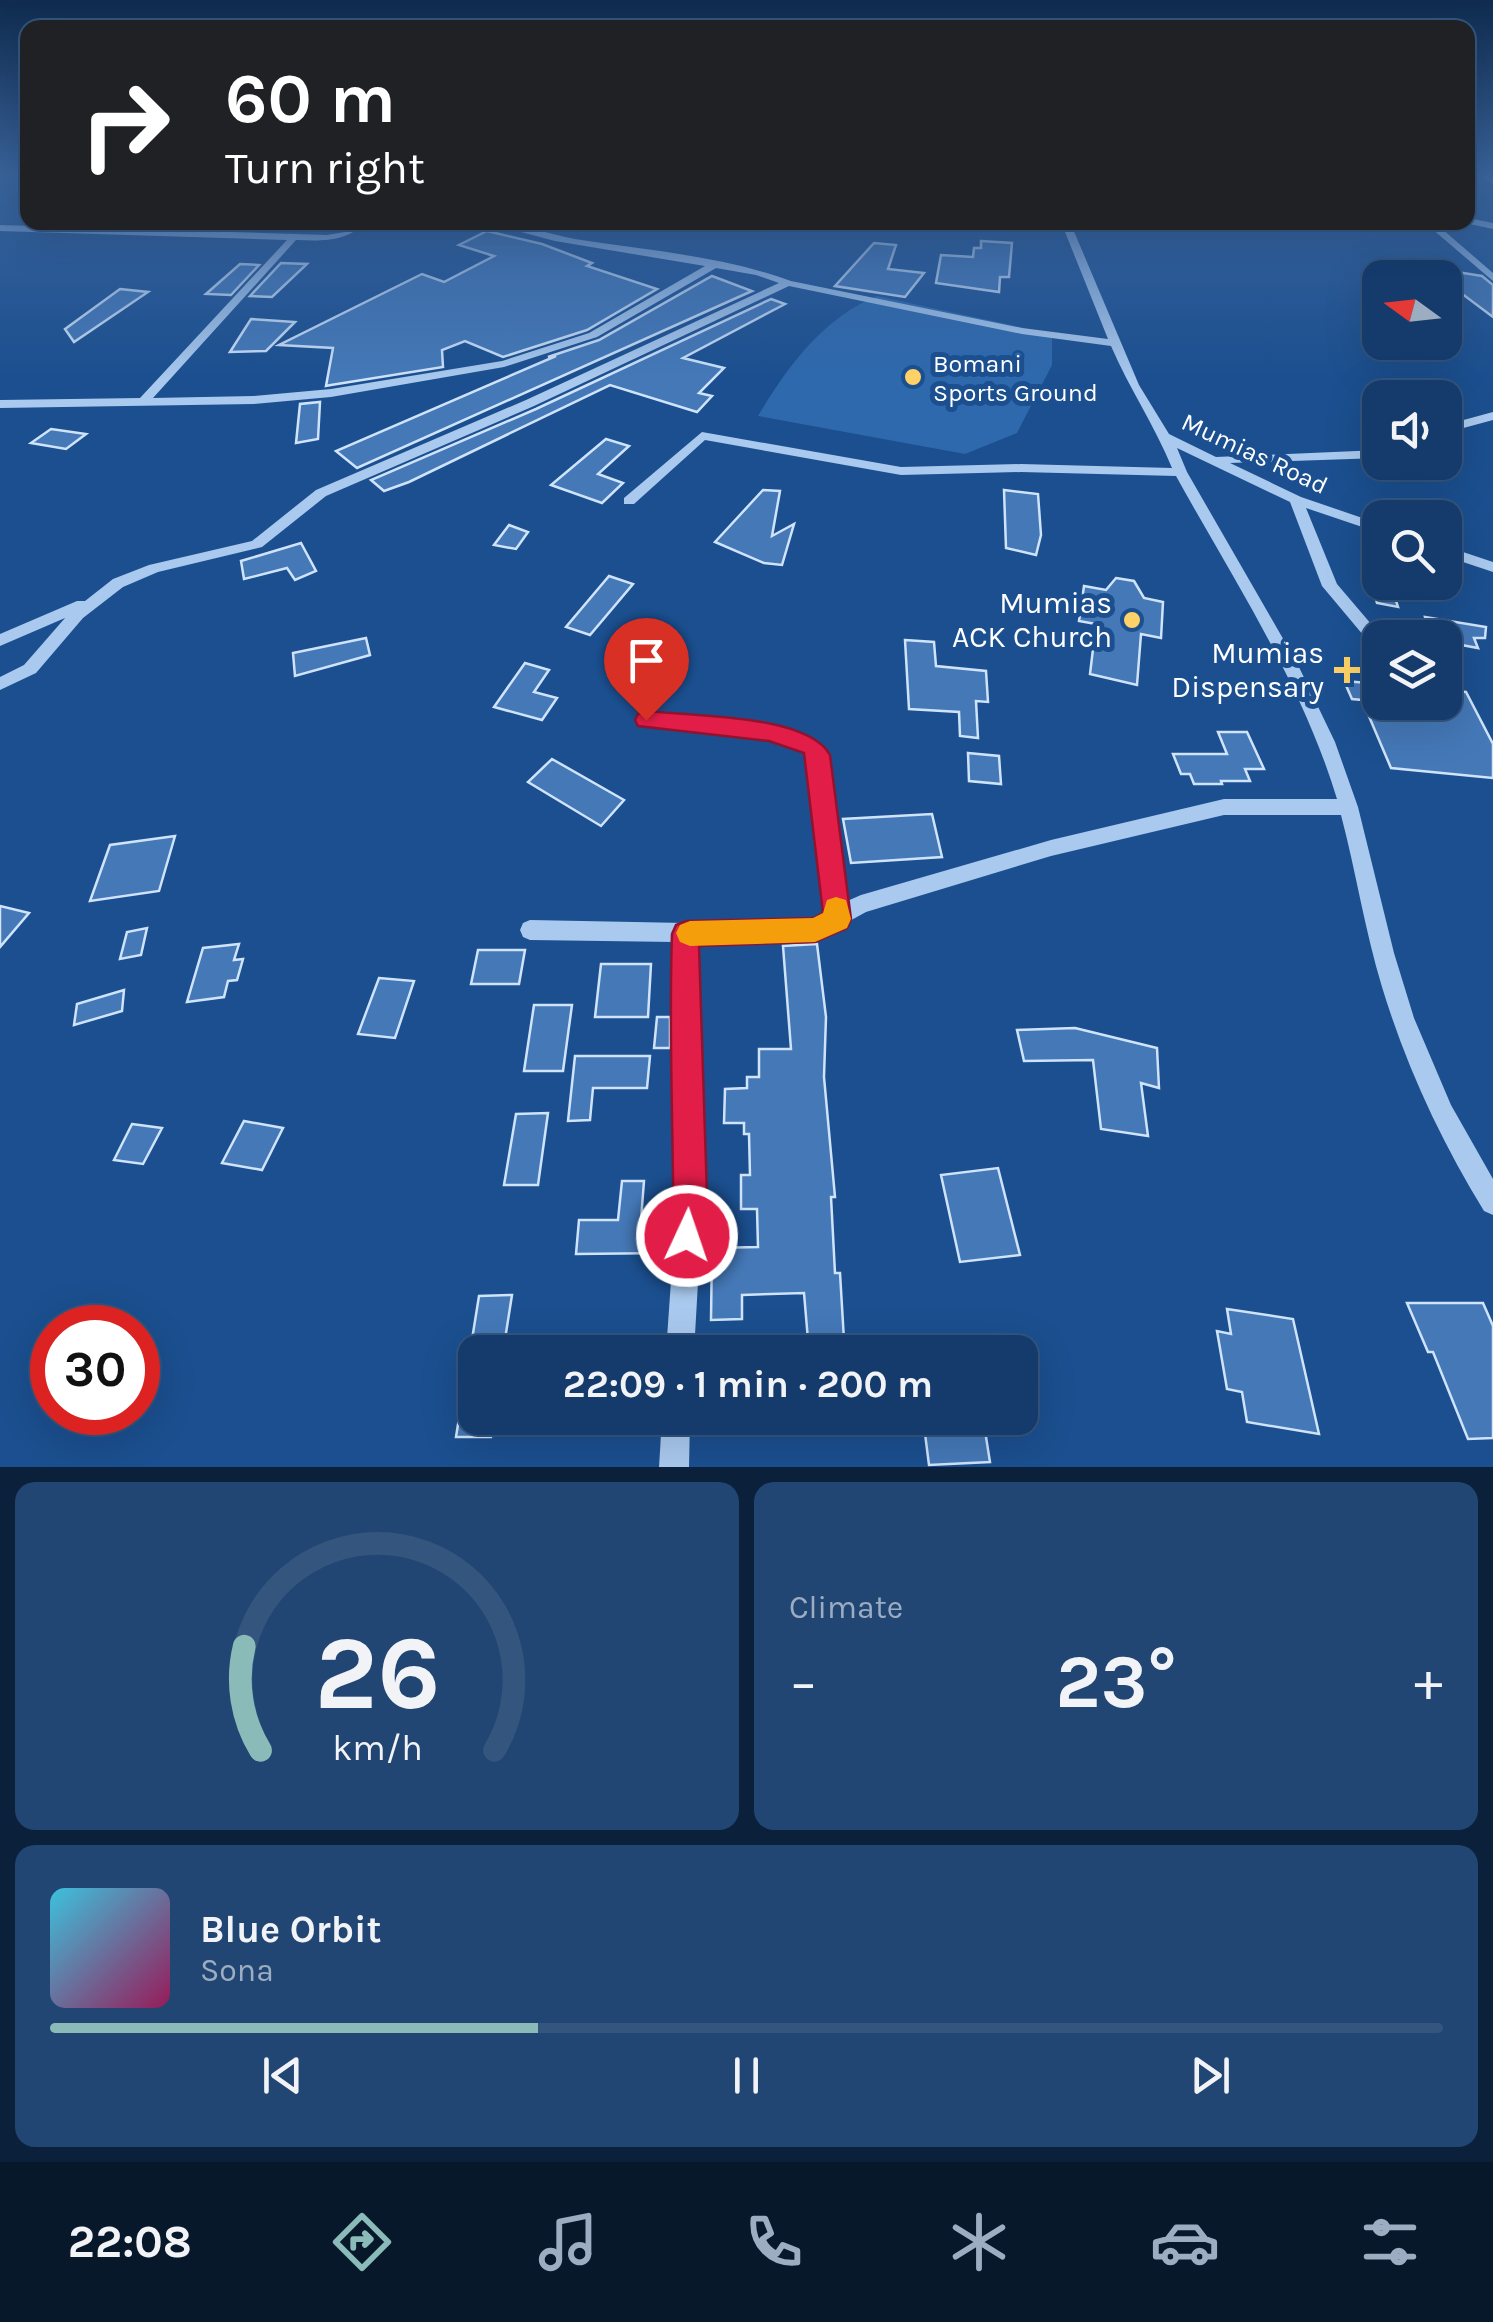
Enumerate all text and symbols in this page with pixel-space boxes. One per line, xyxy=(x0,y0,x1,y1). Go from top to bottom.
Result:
text: 60 m xyxy=(225,58,396,140)
icon: right xyxy=(60,60,190,190)
text: Turn right xyxy=(225,142,425,194)
north arrow xyxy=(1362,260,1462,360)
map controls xyxy=(1362,260,1462,720)
place label: Bomani Sports Ground xyxy=(933,349,1098,407)
marker: Bomani Sports Ground xyxy=(902,366,924,388)
button: sound xyxy=(1362,380,1462,480)
street label: Mumias Road xyxy=(1177,407,1332,500)
button: search xyxy=(1362,500,1462,600)
place label: Mumias ACK Church xyxy=(952,585,1112,655)
marker: Mumias ACK Church xyxy=(1121,609,1143,631)
pin xyxy=(604,618,689,721)
button: layers xyxy=(1362,620,1462,720)
icon: arrive xyxy=(619,633,674,688)
place label: Mumias Dispensary xyxy=(1171,635,1324,705)
marker: Mumias Dispensary xyxy=(1334,657,1360,683)
position arrow xyxy=(635,1184,739,1288)
speed limit sign: 30 xyxy=(30,1305,160,1435)
text: 22:09 · 1 min · 200 m xyxy=(563,1362,933,1407)
text: Climate xyxy=(789,1589,903,1626)
text: 26 xyxy=(314,1613,440,1734)
text: 23° xyxy=(1055,1638,1177,1726)
text: − xyxy=(789,1650,818,1714)
text: + xyxy=(1414,1650,1443,1714)
text: km/h xyxy=(332,1727,422,1769)
text: Blue Orbit xyxy=(200,1907,381,1952)
text: Sona xyxy=(200,1952,274,1989)
icon: previous xyxy=(255,2048,310,2103)
icon: pause xyxy=(719,2048,774,2103)
icon: next xyxy=(1183,2048,1238,2103)
icon: directions xyxy=(327,2207,397,2277)
icon: music xyxy=(533,2207,603,2277)
icon: phone xyxy=(739,2207,809,2277)
icon: climate xyxy=(944,2207,1014,2277)
icon: car xyxy=(1150,2207,1220,2277)
icon: filters xyxy=(1355,2207,1425,2277)
text: 22:08 xyxy=(68,2216,192,2268)

